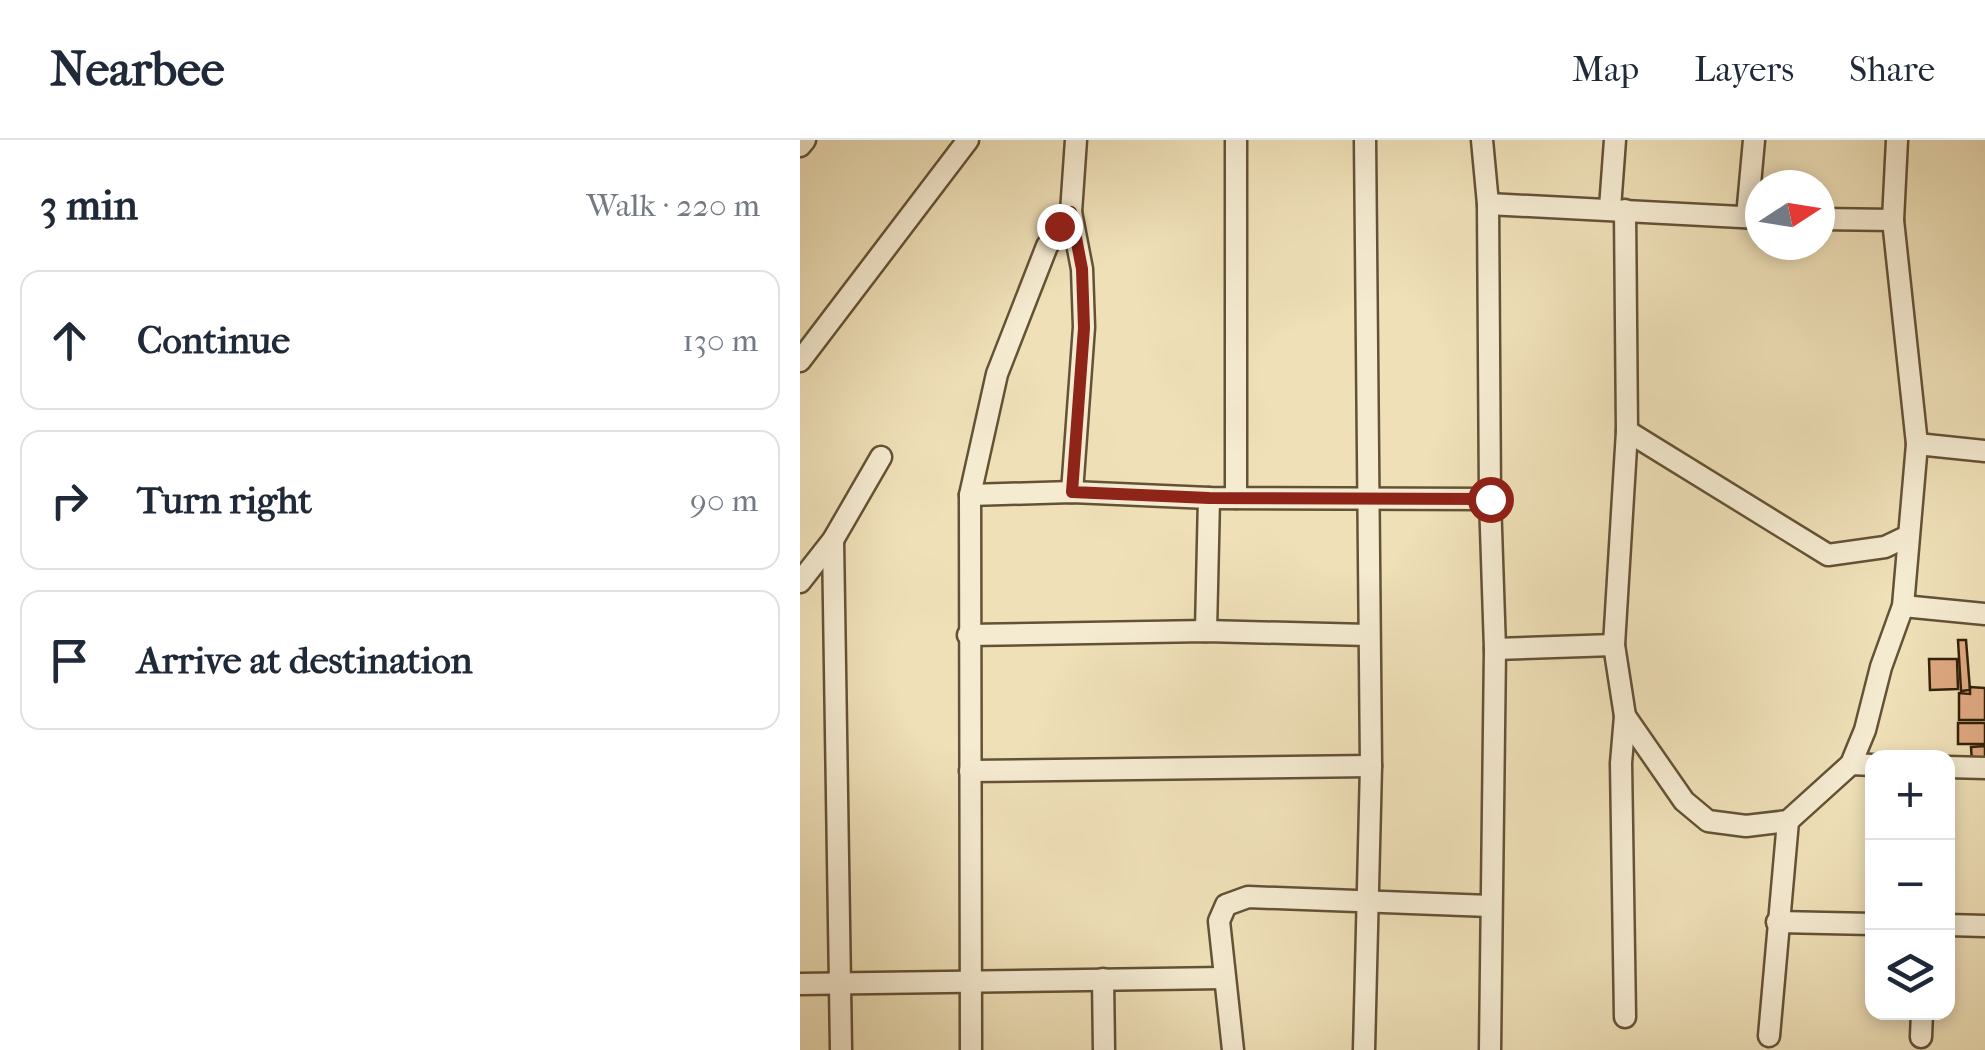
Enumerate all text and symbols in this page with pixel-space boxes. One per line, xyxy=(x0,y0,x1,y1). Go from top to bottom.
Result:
text: Nearbee xyxy=(50,41,225,97)
text: Map xyxy=(1572,49,1639,90)
text: Layers xyxy=(1694,49,1794,90)
text: Share xyxy=(1849,49,1935,90)
north arrow xyxy=(1745,170,1835,260)
text: 3 min xyxy=(40,181,138,230)
text: Walk · 220 m xyxy=(586,187,760,224)
route end xyxy=(1037,204,1083,250)
icon: ahead xyxy=(42,313,97,368)
text: Continue xyxy=(137,318,290,363)
text: 130 m xyxy=(682,322,758,359)
icon: right xyxy=(42,473,97,528)
route start xyxy=(1468,477,1514,523)
text: Turn right xyxy=(137,478,312,523)
text: 90 m xyxy=(690,482,758,519)
icon: arrive xyxy=(42,633,97,688)
text: Arrive at destination xyxy=(137,638,473,683)
map controls xyxy=(1865,750,1955,1020)
button: + xyxy=(1865,750,1955,840)
button: − xyxy=(1865,840,1955,930)
button: layers xyxy=(1865,930,1955,1020)

